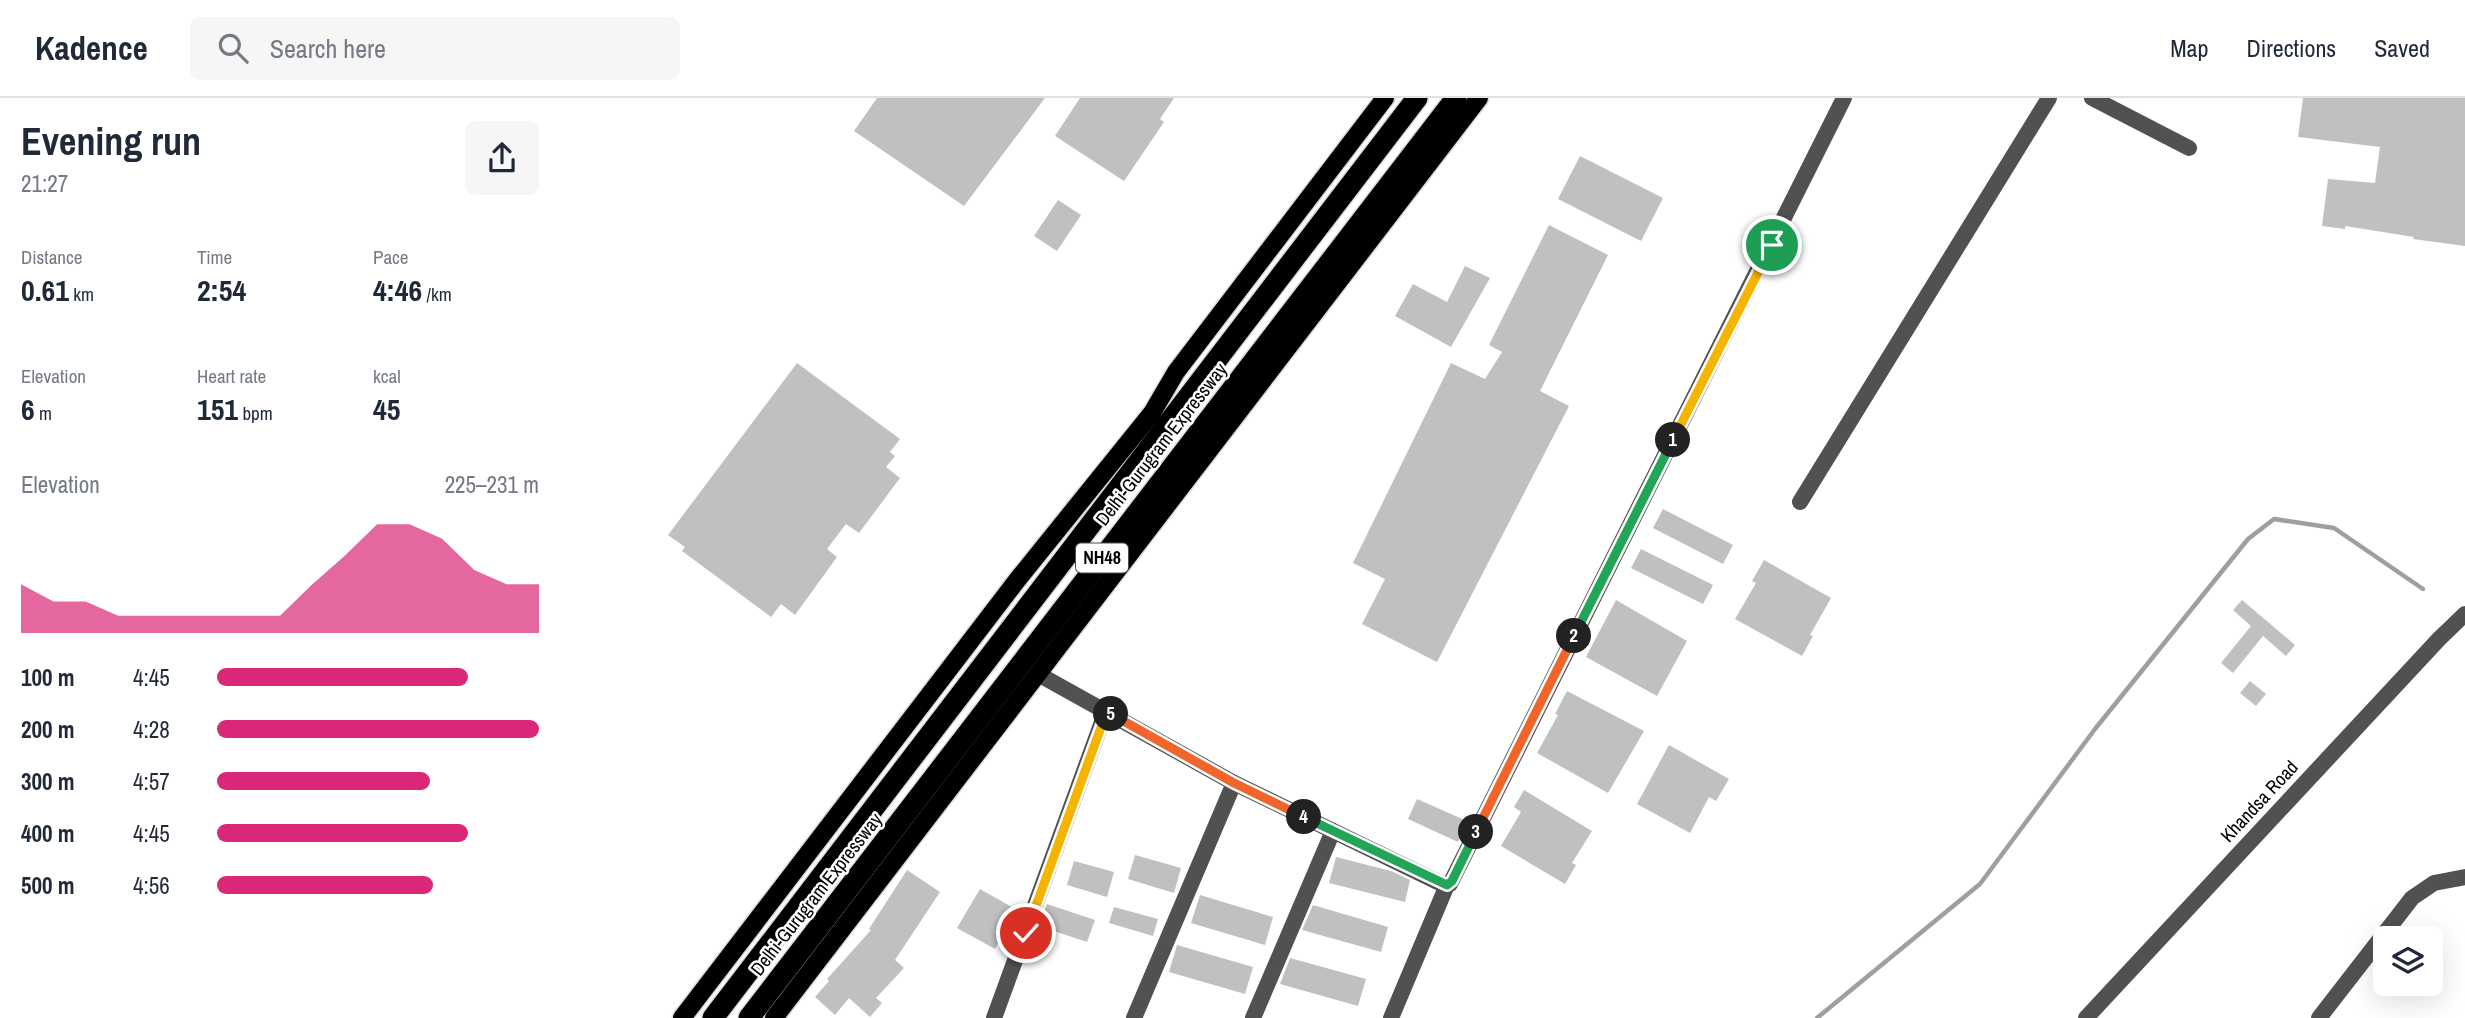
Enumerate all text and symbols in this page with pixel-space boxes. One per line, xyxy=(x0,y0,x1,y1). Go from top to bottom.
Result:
search box xyxy=(190,17,680,80)
text: Kadence xyxy=(35,26,148,70)
icon: search xyxy=(214,29,252,67)
text: Search here xyxy=(270,31,386,66)
text: Map xyxy=(2170,32,2208,64)
text: Directions xyxy=(2246,32,2336,64)
text: Saved xyxy=(2374,32,2430,64)
text: Evening run xyxy=(21,116,201,167)
button: share xyxy=(465,121,539,195)
text: 21:27 xyxy=(21,168,68,199)
pin xyxy=(1742,215,1802,275)
icon: arrive xyxy=(1753,226,1791,264)
text: Distance xyxy=(21,244,82,270)
text: Time xyxy=(197,244,232,270)
text: Pace xyxy=(373,244,409,270)
text: 0.61 xyxy=(21,270,69,310)
text: 2:54 xyxy=(197,270,246,310)
text: 4:46 xyxy=(373,270,422,310)
text: km xyxy=(69,281,94,307)
text: /km xyxy=(422,281,452,307)
street label: Delhi-Gurugram Expressway xyxy=(1089,357,1233,531)
text: Elevation xyxy=(21,363,86,389)
text: Heart rate xyxy=(197,363,266,389)
text: kcal xyxy=(373,363,401,389)
text: 6 xyxy=(21,389,35,429)
text: 151 xyxy=(197,389,238,429)
text: 45 xyxy=(373,389,400,429)
text: m xyxy=(35,400,52,426)
text: bpm xyxy=(238,400,273,426)
pin: 1 xyxy=(1656,422,1690,458)
text: 1 xyxy=(1668,426,1677,452)
text: Elevation xyxy=(21,469,100,500)
text: 225–231 m xyxy=(445,469,539,500)
road number: NH48 xyxy=(1076,544,1128,572)
pin: 2 xyxy=(1556,618,1592,654)
text: 2 xyxy=(1569,622,1578,648)
text: 100 m xyxy=(21,662,74,693)
text: 4:45 xyxy=(133,662,170,693)
pin: 5 xyxy=(1094,696,1128,732)
text: 5 xyxy=(1106,700,1115,726)
text: 200 m xyxy=(21,714,74,745)
text: 4:28 xyxy=(133,714,170,745)
street label: Khandsa Road xyxy=(2214,754,2304,848)
text: 300 m xyxy=(21,766,74,797)
text: 4:57 xyxy=(133,766,170,797)
pin: 4 xyxy=(1286,800,1322,834)
text: 4 xyxy=(1299,803,1308,829)
street label: Delhi-Gurugram Expressway xyxy=(744,807,888,981)
pin: 3 xyxy=(1458,814,1494,850)
text: 400 m xyxy=(21,818,74,849)
text: 4:45 xyxy=(133,818,170,849)
text: 3 xyxy=(1471,818,1480,844)
text: 500 m xyxy=(21,870,74,901)
text: 4:56 xyxy=(133,870,170,901)
pin xyxy=(996,903,1056,963)
icon: check xyxy=(1007,914,1045,952)
map controls xyxy=(2373,926,2443,996)
button: layers xyxy=(2373,926,2443,996)

